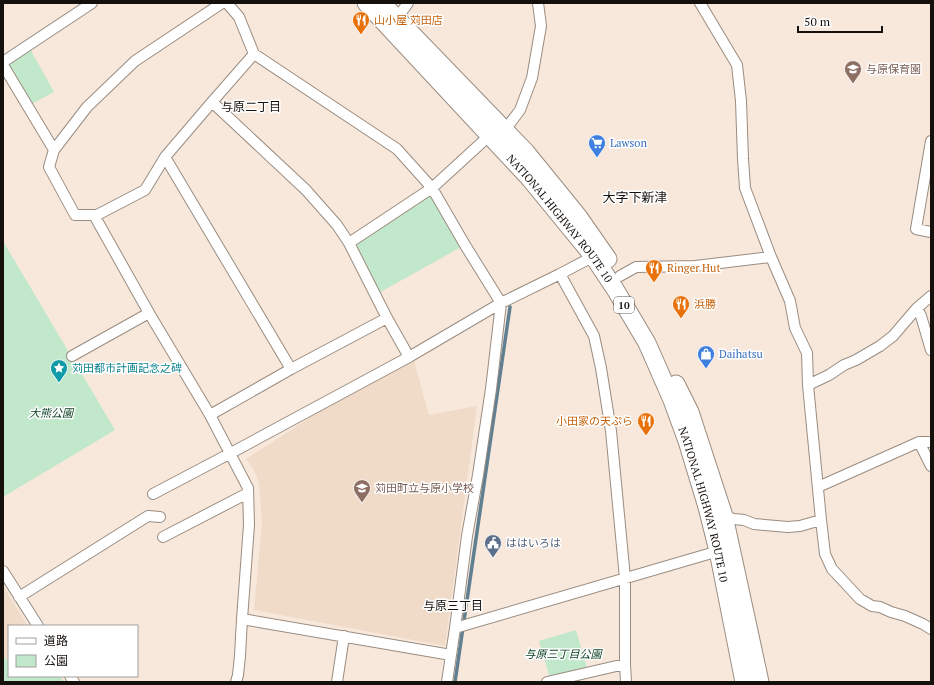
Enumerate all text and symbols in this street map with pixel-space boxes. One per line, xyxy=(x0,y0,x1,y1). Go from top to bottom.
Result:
scale bar xyxy=(798,8,882,34)
restaurant icon: 山小屋 苅田店 xyxy=(351,10,371,35)
place label: 山小屋 苅田店 xyxy=(374,13,443,27)
text: 50 m xyxy=(804,14,831,29)
school or university icon: 与原保育園 xyxy=(843,59,863,84)
place label: 与原保育園 xyxy=(866,62,921,76)
district label: 与原二丁目 xyxy=(221,99,281,114)
supermarket icon: Lawson xyxy=(587,133,607,158)
place label: Lawson xyxy=(610,136,647,150)
street label: NATIONAL HIGHWAY ROUTE 10 xyxy=(504,152,616,285)
district label: 大字下新津 xyxy=(602,188,668,206)
restaurant icon: Ringer Hut xyxy=(644,258,664,283)
place label: Ringer Hut xyxy=(667,261,720,275)
restaurant icon: 浜勝 xyxy=(671,294,691,319)
road number: 10 xyxy=(614,297,634,313)
place label: 浜勝 xyxy=(694,297,716,311)
shop icon: Daihatsu xyxy=(696,344,716,369)
place label: Daihatsu xyxy=(719,347,764,361)
place icon: 苅田都市計画記念之碑 xyxy=(49,358,69,383)
place label: 苅田都市計画記念之碑 xyxy=(72,361,182,375)
park label: 大熊公園 xyxy=(29,406,75,420)
restaurant icon: 小田家の天ぷら xyxy=(636,411,656,436)
place label: 小田家の天ぷら xyxy=(556,414,633,428)
street label: NATIONAL HIGHWAY ROUTE 10 xyxy=(675,425,731,584)
school or university icon: 苅田町立与原小学校 xyxy=(352,478,372,503)
place label: 苅田町立与原小学校 xyxy=(375,481,474,495)
public building icon: ははいろは xyxy=(483,533,503,558)
place label: ははいろは xyxy=(506,536,561,550)
district label: 与原三丁目 xyxy=(423,598,483,613)
legend xyxy=(8,625,138,677)
text: 道路 xyxy=(44,633,68,648)
park label: 与原三丁目公園 xyxy=(525,647,603,661)
text: 公園 xyxy=(44,653,68,668)

